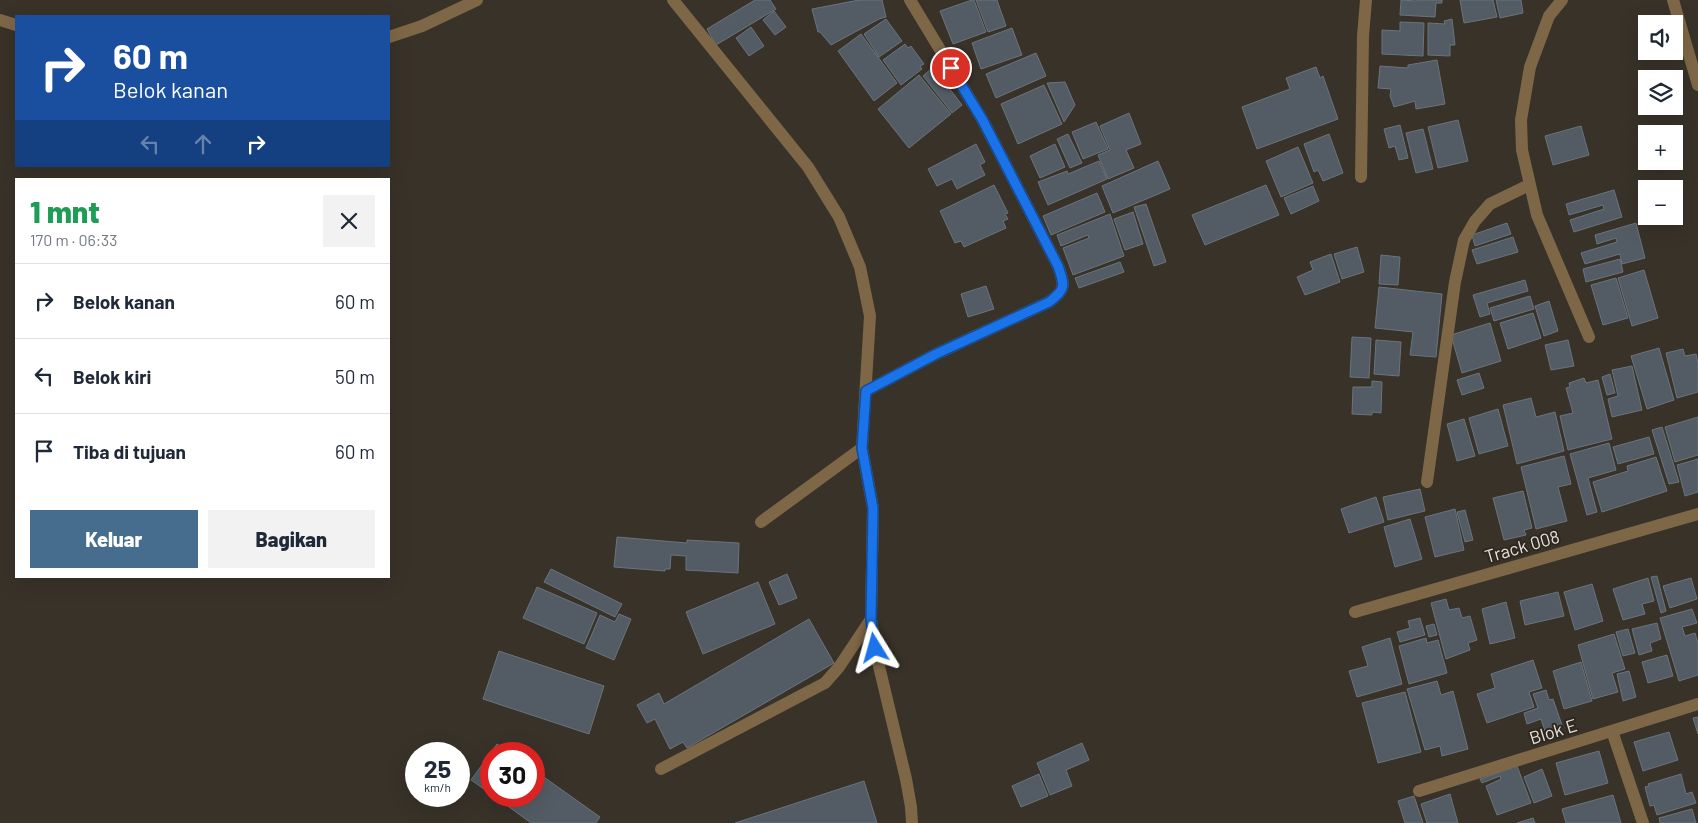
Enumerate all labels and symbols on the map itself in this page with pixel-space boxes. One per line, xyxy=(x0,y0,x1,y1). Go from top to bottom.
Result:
pin xyxy=(930,47,972,89)
street label: Track 008 xyxy=(1482,525,1562,567)
position arrow xyxy=(848,621,900,673)
street label: Blok E xyxy=(1526,713,1580,749)
speed limit sign: 30 xyxy=(480,742,545,807)

